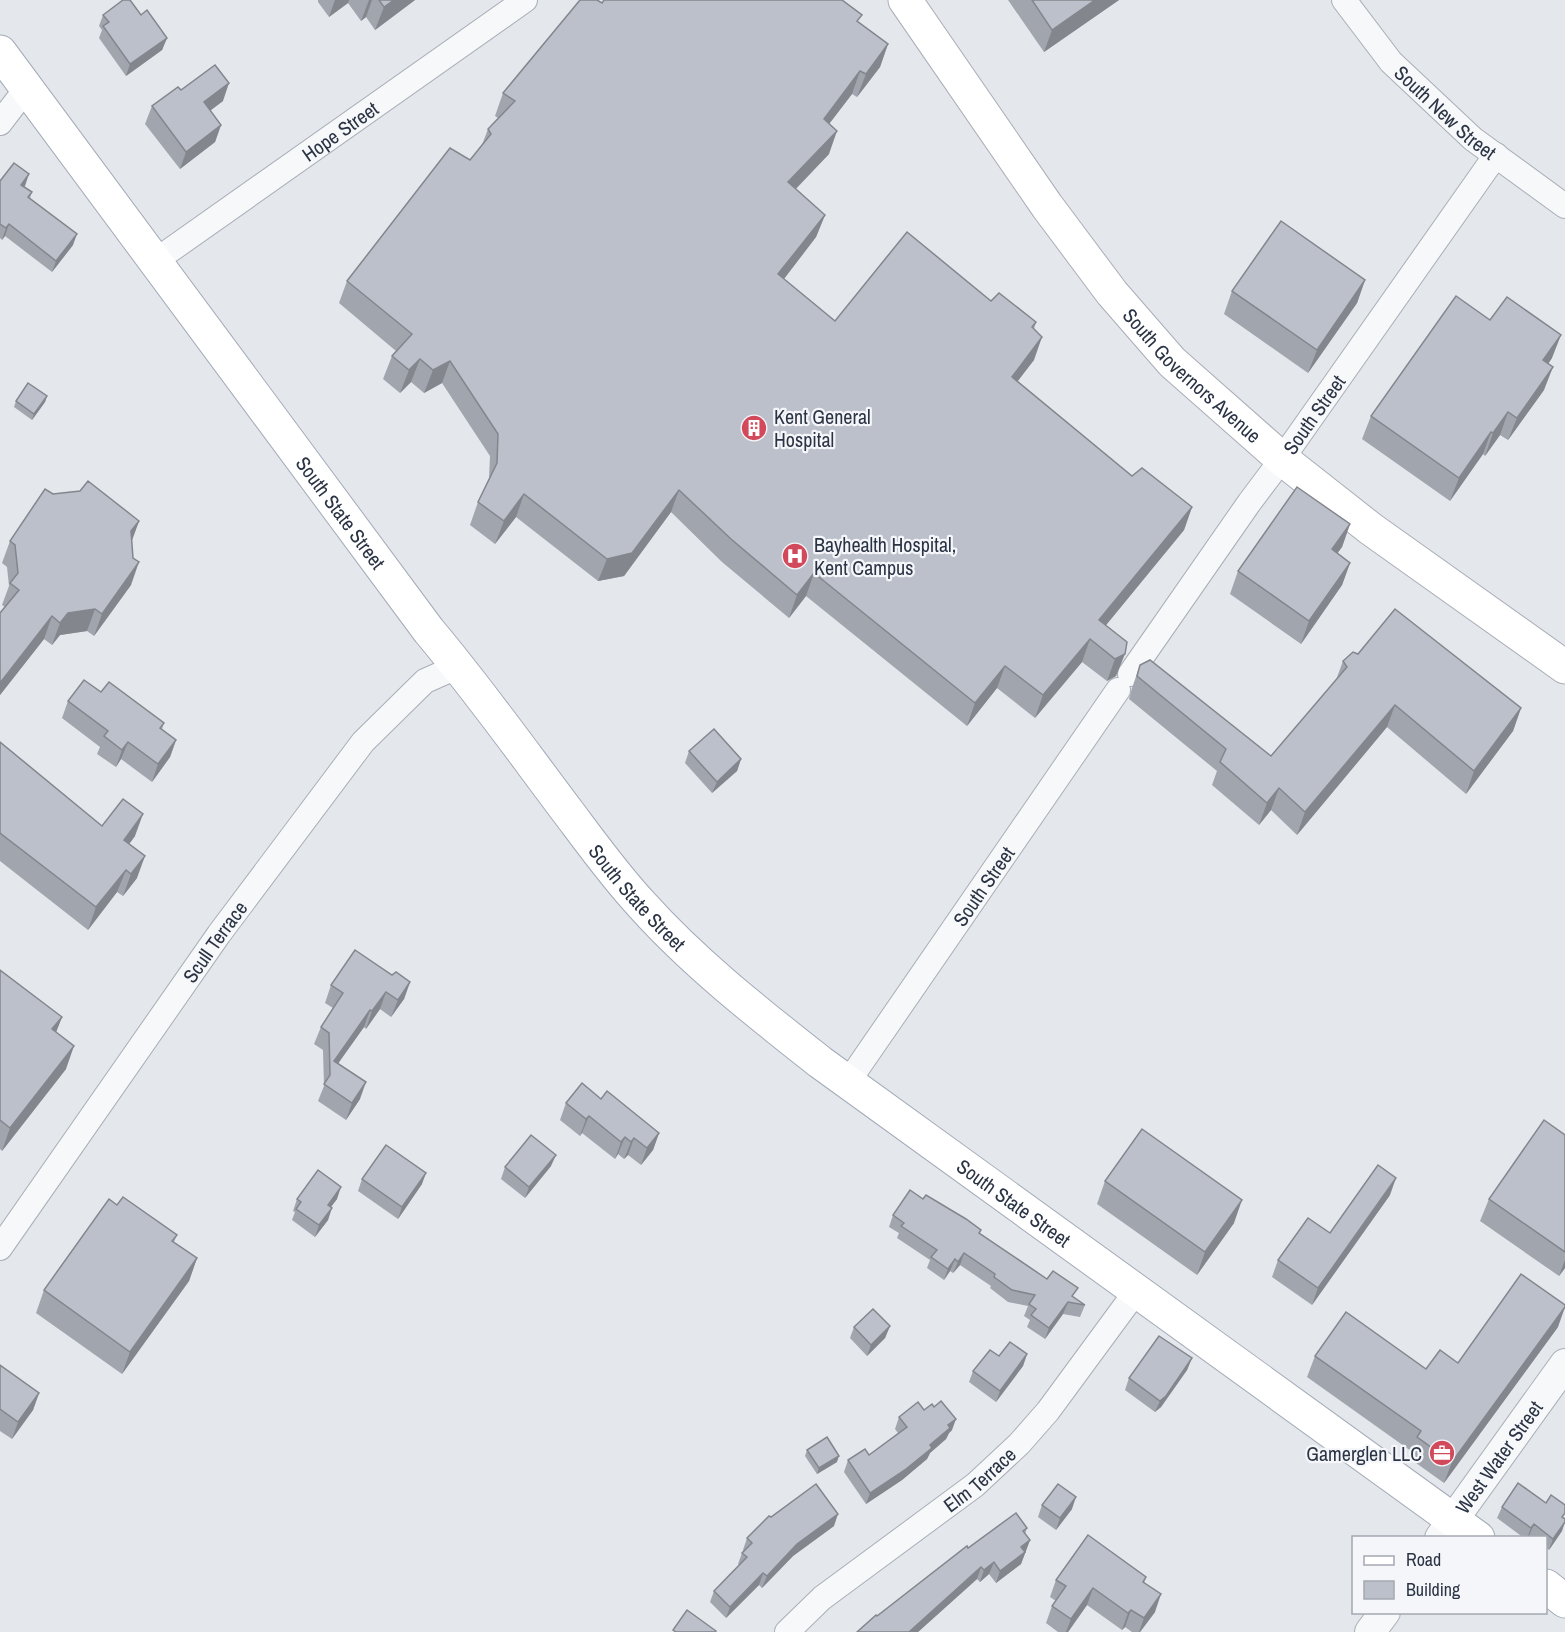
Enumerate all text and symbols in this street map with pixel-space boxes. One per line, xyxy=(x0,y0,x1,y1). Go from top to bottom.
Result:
street label: South New Street xyxy=(1389,59,1502,165)
street label: Hope Street xyxy=(296,94,384,167)
street label: South Governors Avenue xyxy=(1117,302,1267,448)
street label: South Street xyxy=(1276,369,1351,459)
place label: Kent General Hospital xyxy=(774,403,871,453)
building icon: Kent General Hospital xyxy=(739,413,769,443)
street label: South State Street xyxy=(290,450,392,575)
place label: Bayhealth Hospital, Kent Campus xyxy=(814,531,956,581)
hospital icon: Bayhealth Hospital, Kent Campus xyxy=(780,541,810,571)
street label: South State Street xyxy=(583,838,692,957)
street label: South Street xyxy=(946,840,1020,931)
street label: Scull Terrace xyxy=(176,895,253,988)
street label: South State Street xyxy=(952,1152,1077,1253)
street label: West Water Street xyxy=(1449,1394,1548,1519)
office icon: Gamerglen LLC xyxy=(1427,1438,1457,1468)
place label: Gamerglen LLC xyxy=(1306,1440,1422,1467)
street label: Elm Terrace xyxy=(938,1441,1021,1518)
legend xyxy=(1352,1536,1547,1614)
text: Road xyxy=(1406,1547,1441,1572)
text: Building xyxy=(1406,1577,1461,1602)

